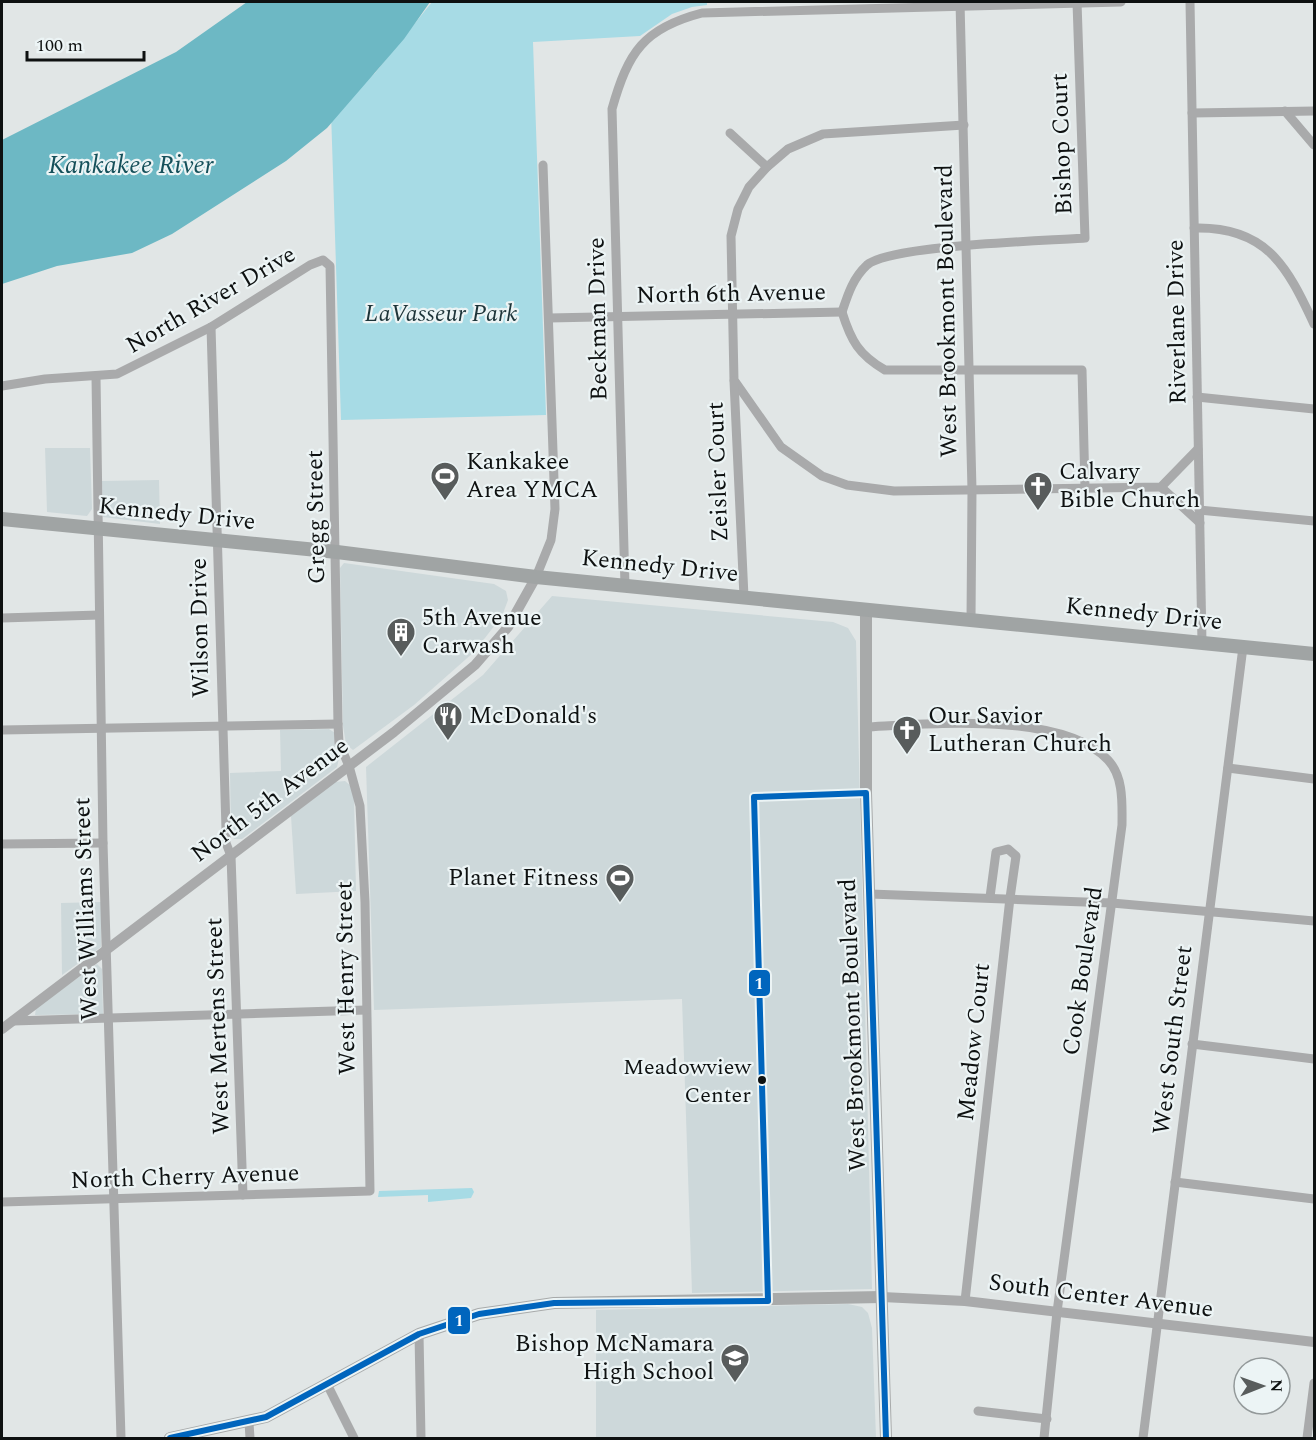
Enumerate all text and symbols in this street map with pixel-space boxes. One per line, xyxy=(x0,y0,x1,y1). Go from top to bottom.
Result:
scale bar xyxy=(27,24,144,62)
text: 100 m xyxy=(36,32,83,59)
street label: Bishop Court xyxy=(1042,72,1082,216)
water label: Kankakee River xyxy=(48,145,215,185)
street label: West Brookmont Boulevard xyxy=(926,164,968,458)
street label: North River Drive xyxy=(119,237,303,363)
street label: Beckman Drive xyxy=(579,237,617,401)
street label: Riverlane Drive xyxy=(1158,239,1196,405)
street label: North 6th Avenue xyxy=(636,274,826,314)
park label: LaVasseur Park xyxy=(365,296,517,332)
street label: Zeisler Court xyxy=(698,401,738,543)
place label: Kankakee Area YMCA xyxy=(466,444,598,508)
street label: Gregg Street xyxy=(297,450,335,584)
place label: Calvary Bible Church xyxy=(1059,454,1200,518)
sports icon: Kankakee Area YMCA xyxy=(429,460,461,502)
church icon: Calvary Bible Church xyxy=(1022,470,1054,512)
street label: Kennedy Drive xyxy=(97,488,257,540)
street label: Kennedy Drive xyxy=(580,540,740,592)
street label: Wilson Drive xyxy=(181,558,219,698)
street label: Kennedy Drive xyxy=(1064,588,1224,640)
place label: 5th Avenue Carwash xyxy=(422,600,542,664)
building icon: 5th Avenue Carwash xyxy=(385,616,417,658)
place label: McDonald's xyxy=(469,698,597,734)
place label: Our Savior Lutheran Church xyxy=(928,698,1112,762)
restaurant icon: McDonald's xyxy=(432,700,464,742)
church icon: Our Savior Lutheran Church xyxy=(891,714,923,756)
street label: North 5th Avenue xyxy=(183,729,357,871)
street label: West Williams Street xyxy=(64,797,108,1021)
place label: Planet Fitness xyxy=(448,860,599,896)
sports icon: Planet Fitness xyxy=(604,862,636,904)
street label: West Brookmont Boulevard xyxy=(830,878,876,1172)
street label: West Henry Street xyxy=(326,881,366,1075)
street label: Cook Boulevard xyxy=(1053,884,1113,1058)
street label: West Mertens Street xyxy=(196,917,240,1135)
street label: West South Street xyxy=(1144,943,1202,1137)
street label: Meadow Court xyxy=(948,961,1000,1123)
line badge: 1 xyxy=(748,969,771,997)
text: 1 xyxy=(755,972,763,996)
place label: Meadowview Center xyxy=(623,1051,752,1112)
marker: Meadowview Center xyxy=(756,1074,768,1086)
street label: North Cherry Avenue xyxy=(70,1155,300,1199)
street label: South Center Avenue xyxy=(987,1264,1215,1328)
line badge: 1 xyxy=(447,1306,471,1335)
text: 1 xyxy=(455,1309,463,1333)
place label: Bishop McNamara High School xyxy=(515,1326,714,1390)
school or university icon: Bishop McNamara High School xyxy=(719,1342,751,1384)
north arrow xyxy=(1232,1356,1292,1416)
text: N xyxy=(1264,1379,1288,1392)

